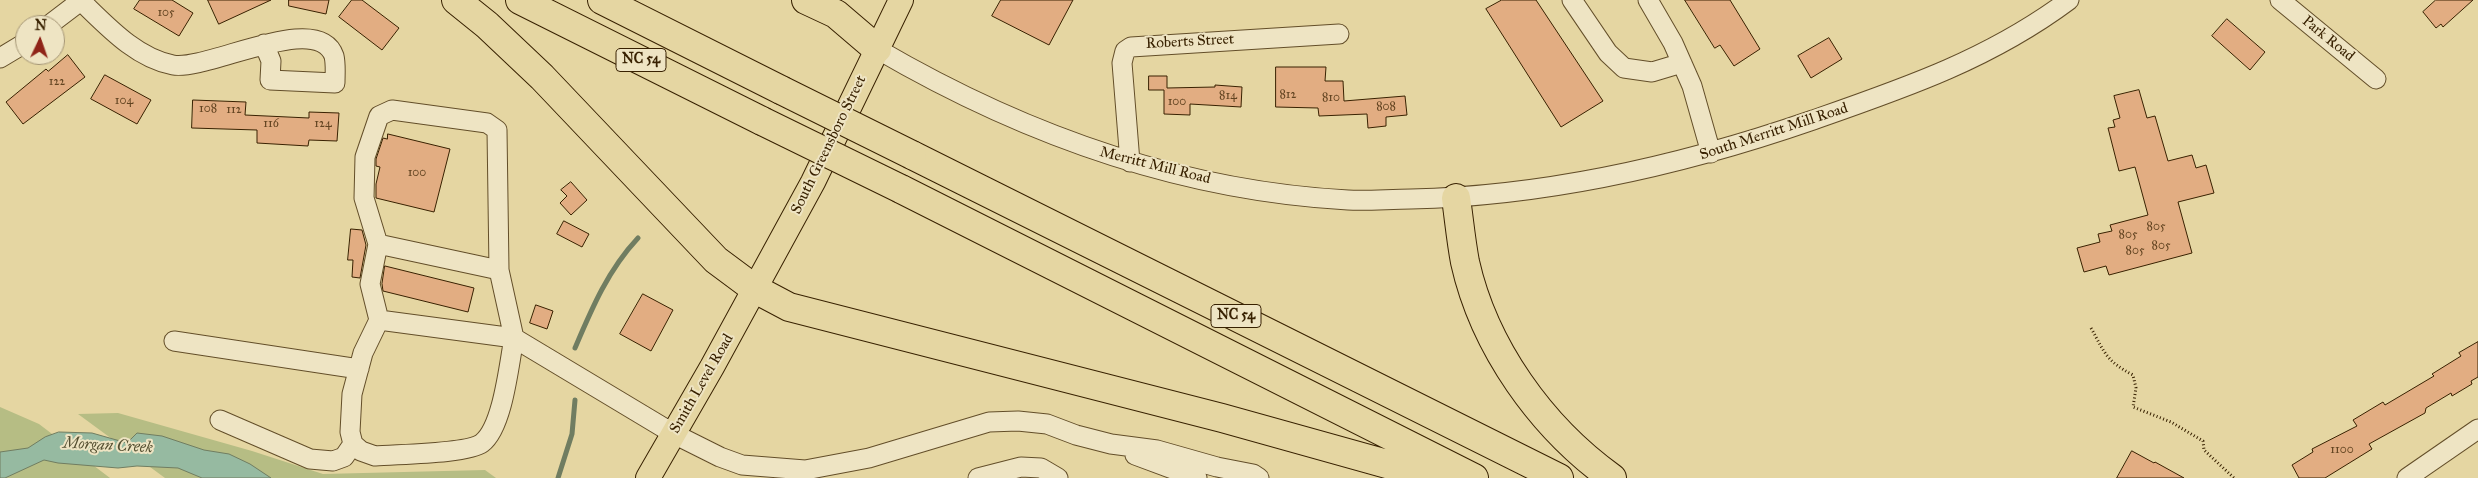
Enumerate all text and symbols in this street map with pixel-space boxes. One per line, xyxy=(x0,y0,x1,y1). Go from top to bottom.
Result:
house number: 105 xyxy=(157,6,175,20)
street label: Park Road xyxy=(2298,12,2358,66)
north arrow xyxy=(15,15,65,65)
text: N xyxy=(34,17,47,34)
street label: Roberts Street xyxy=(1145,31,1235,53)
road number: NC 54 xyxy=(616,48,666,72)
street label: South Greensboro Street xyxy=(788,73,870,217)
house number: 122 xyxy=(49,75,65,89)
house number: 812 xyxy=(1279,88,1297,102)
house number: 814 xyxy=(1219,89,1237,103)
house number: 810 xyxy=(1322,91,1340,105)
house number: 104 xyxy=(115,94,133,108)
house number: 100 xyxy=(1168,95,1186,109)
house number: 808 xyxy=(1376,100,1396,114)
street label: South Merritt Mill Road xyxy=(1698,100,1850,164)
house number: 108 xyxy=(199,102,217,116)
house number: 112 xyxy=(226,103,242,117)
house number: 116 xyxy=(263,117,279,131)
house number: 124 xyxy=(314,117,332,131)
street label: Merritt Mill Road xyxy=(1098,144,1212,188)
house number: 100 xyxy=(408,166,426,180)
house number: 805 xyxy=(2147,220,2165,234)
house number: 805 xyxy=(2119,228,2137,242)
house number: 805 xyxy=(2152,239,2170,253)
house number: 805 xyxy=(2126,244,2144,258)
road number: NC 54 xyxy=(1211,304,1261,328)
street label: Smith Level Road xyxy=(666,331,738,437)
water label: Morgan Creek xyxy=(63,434,153,458)
house number: 1100 xyxy=(2330,443,2354,457)

